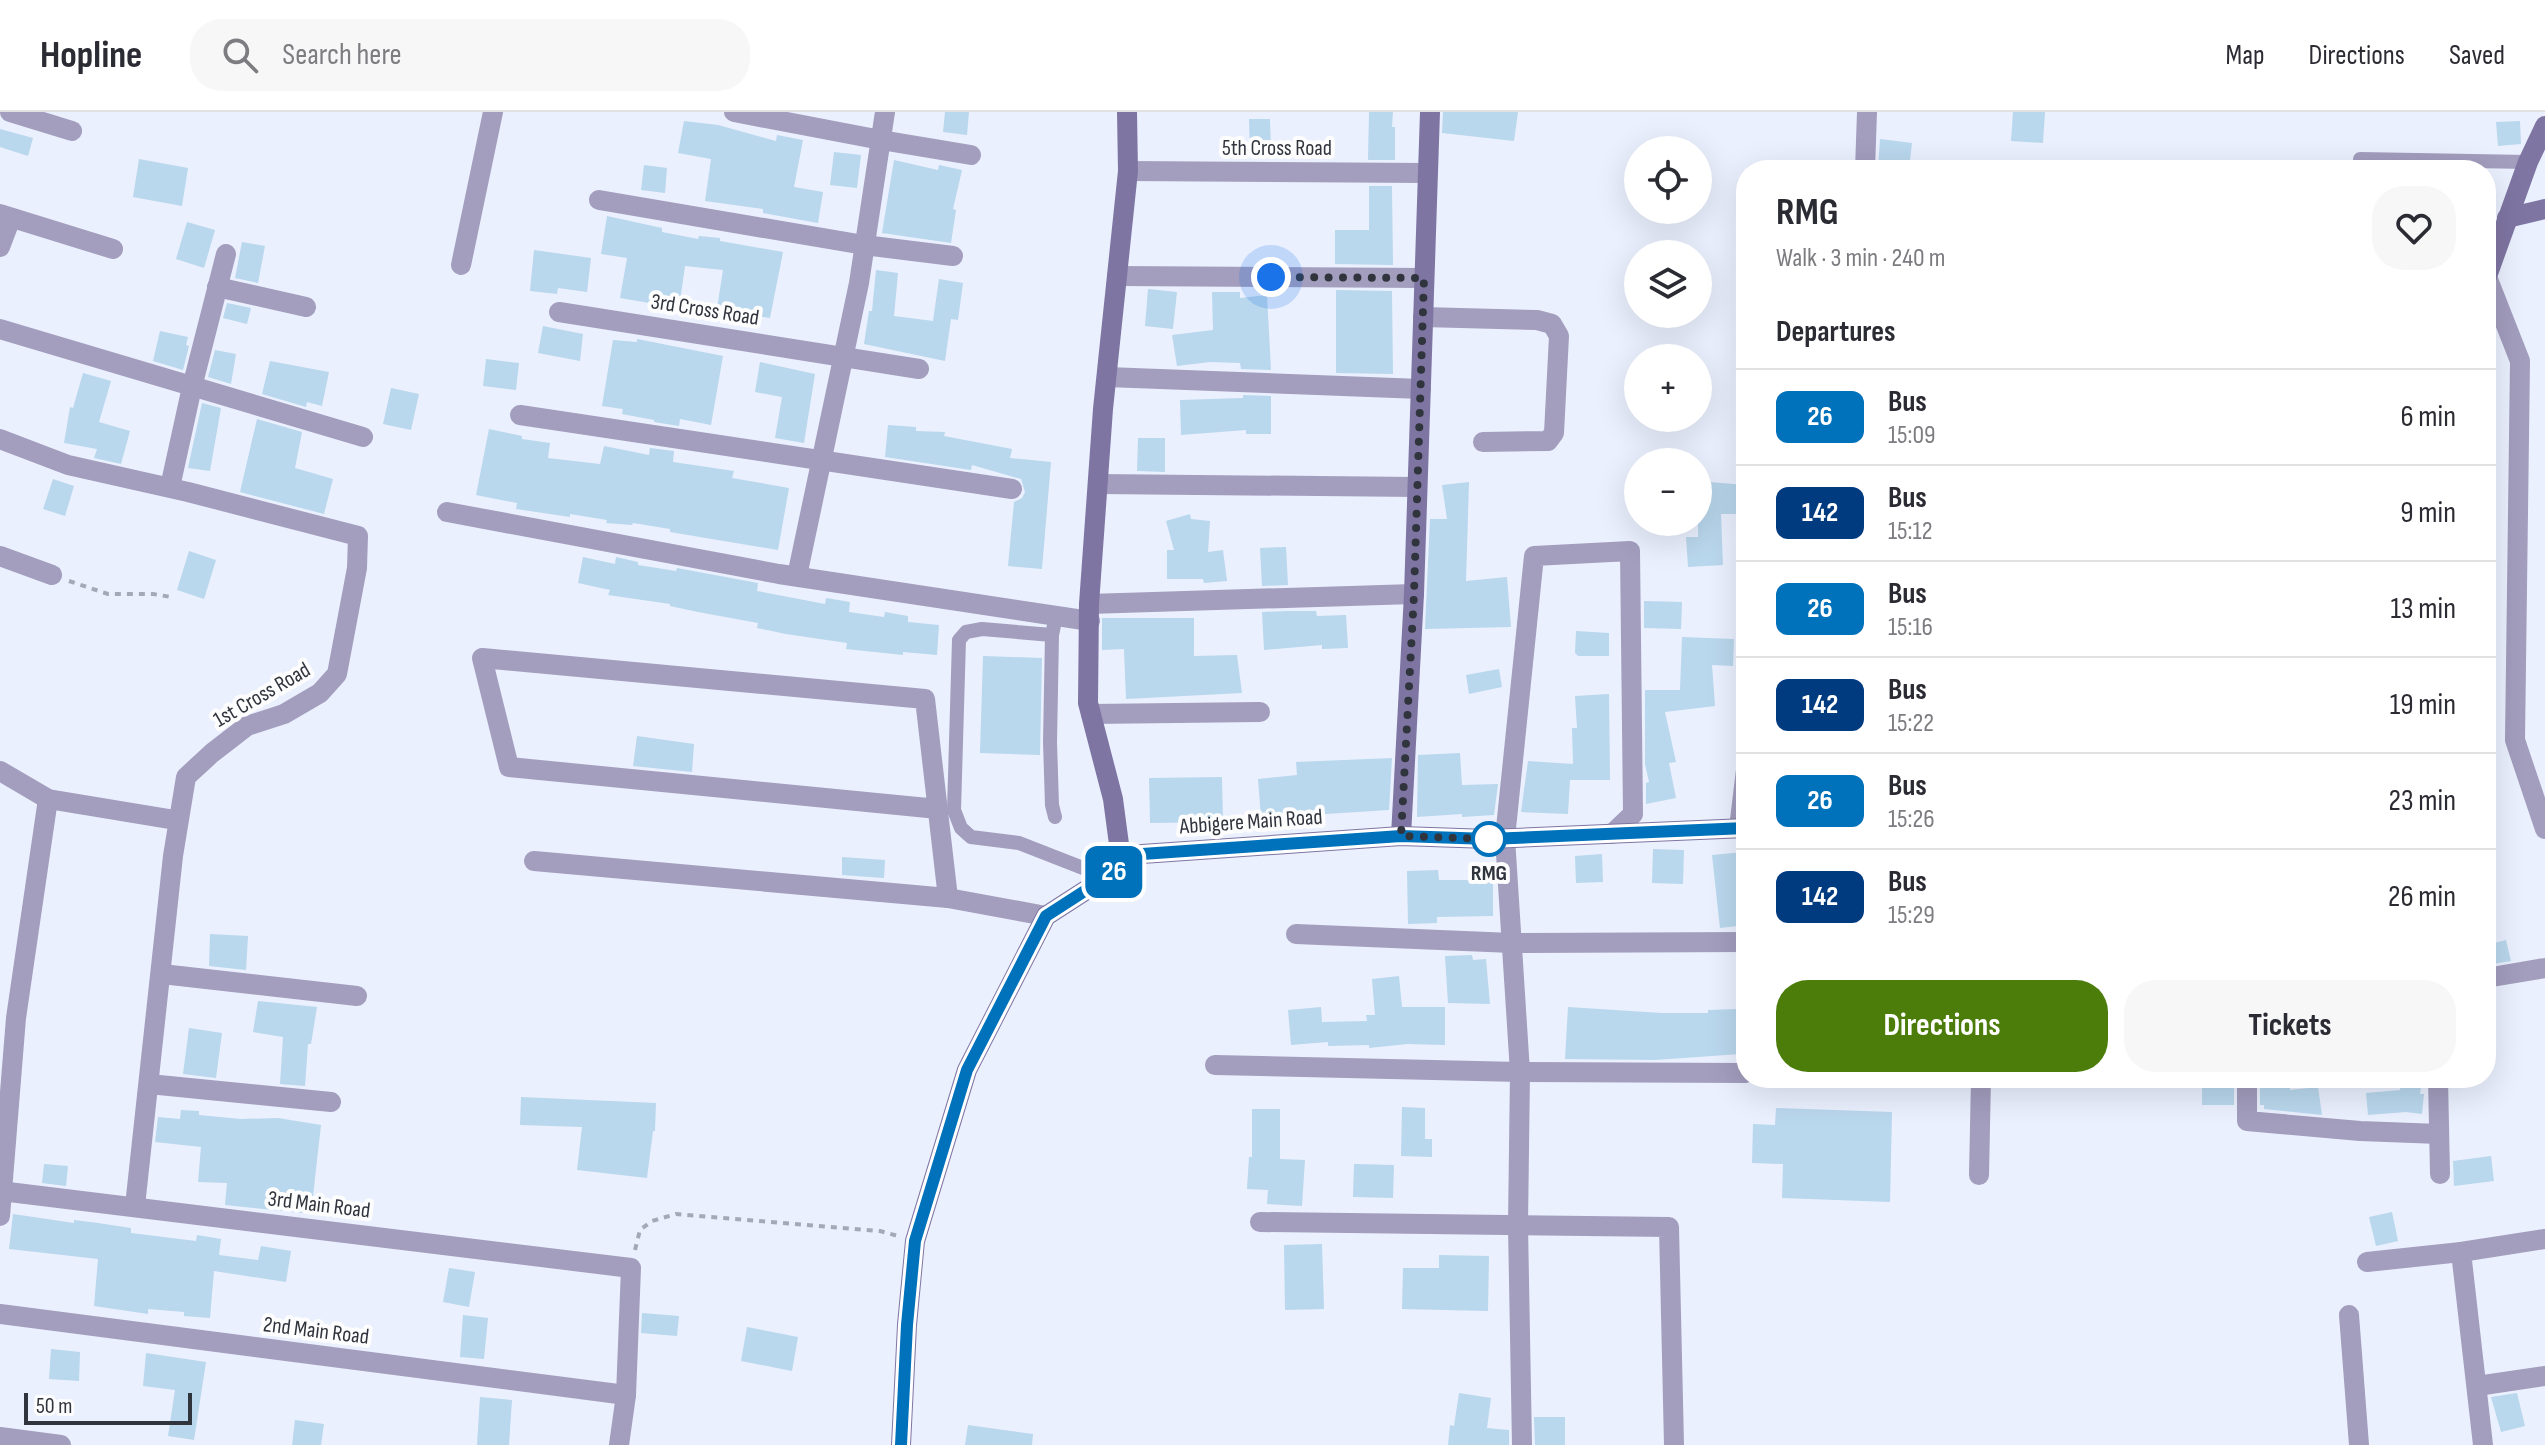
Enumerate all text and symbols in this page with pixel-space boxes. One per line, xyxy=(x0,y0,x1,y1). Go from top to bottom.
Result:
search box xyxy=(190,19,750,91)
text: Hopline xyxy=(40,33,142,78)
icon: search xyxy=(218,33,262,77)
text: Search here xyxy=(282,37,402,73)
text: Map xyxy=(2226,39,2265,72)
text: Directions xyxy=(2309,39,2405,72)
text: Saved xyxy=(2449,39,2505,72)
street label: 5th Cross Road xyxy=(1222,135,1332,162)
map controls xyxy=(1624,136,1712,536)
button: locate xyxy=(1624,136,1712,224)
button: heart xyxy=(2372,186,2456,270)
text: RMG xyxy=(1776,190,1839,235)
button: layers xyxy=(1624,240,1712,328)
text: Walk · 3 min · 240 m xyxy=(1776,243,1945,274)
your location xyxy=(1251,257,1291,297)
street label: 3rd Cross Road xyxy=(649,288,761,332)
text: Departures xyxy=(1776,314,1896,350)
button: + xyxy=(1624,344,1712,432)
text: Bus xyxy=(1888,384,1927,420)
text: 6 min xyxy=(2400,399,2456,435)
text: 26 xyxy=(1807,400,1833,433)
text: 15:09 xyxy=(1888,420,1936,451)
button: − xyxy=(1624,448,1712,536)
text: Bus xyxy=(1888,480,1927,516)
text: 9 min xyxy=(2400,495,2456,531)
text: 142 xyxy=(1802,496,1838,529)
text: 15:12 xyxy=(1888,516,1933,547)
text: Bus xyxy=(1888,576,1927,612)
text: 13 min xyxy=(2390,591,2456,627)
text: 26 xyxy=(1807,592,1833,625)
text: 15:16 xyxy=(1888,612,1933,643)
street label: 1st Cross Road xyxy=(209,657,315,733)
text: Bus xyxy=(1888,672,1927,708)
text: 19 min xyxy=(2390,687,2456,723)
text: 142 xyxy=(1802,688,1838,721)
text: 15:22 xyxy=(1888,708,1934,739)
text: Bus xyxy=(1888,768,1927,804)
text: 23 min xyxy=(2389,783,2456,819)
text: 26 xyxy=(1807,784,1833,817)
street label: Abbigere Main Road xyxy=(1178,804,1323,841)
text: 15:26 xyxy=(1888,804,1935,835)
marker: RMG xyxy=(1472,822,1506,856)
line badge: 26 xyxy=(1078,846,1150,898)
text: 26 xyxy=(1101,855,1127,888)
place label: RMG xyxy=(1471,860,1507,887)
text: Bus xyxy=(1888,864,1927,900)
text: 26 min xyxy=(2388,879,2456,915)
text: 142 xyxy=(1802,880,1838,913)
text: 15:29 xyxy=(1888,900,1935,931)
button: Directions xyxy=(1776,980,2108,1072)
button: Tickets xyxy=(2124,980,2456,1072)
street label: 3rd Main Road xyxy=(266,1185,372,1225)
street label: 2nd Main Road xyxy=(262,1311,370,1351)
scale bar xyxy=(24,1389,192,1425)
text: 50 m xyxy=(36,1393,72,1420)

